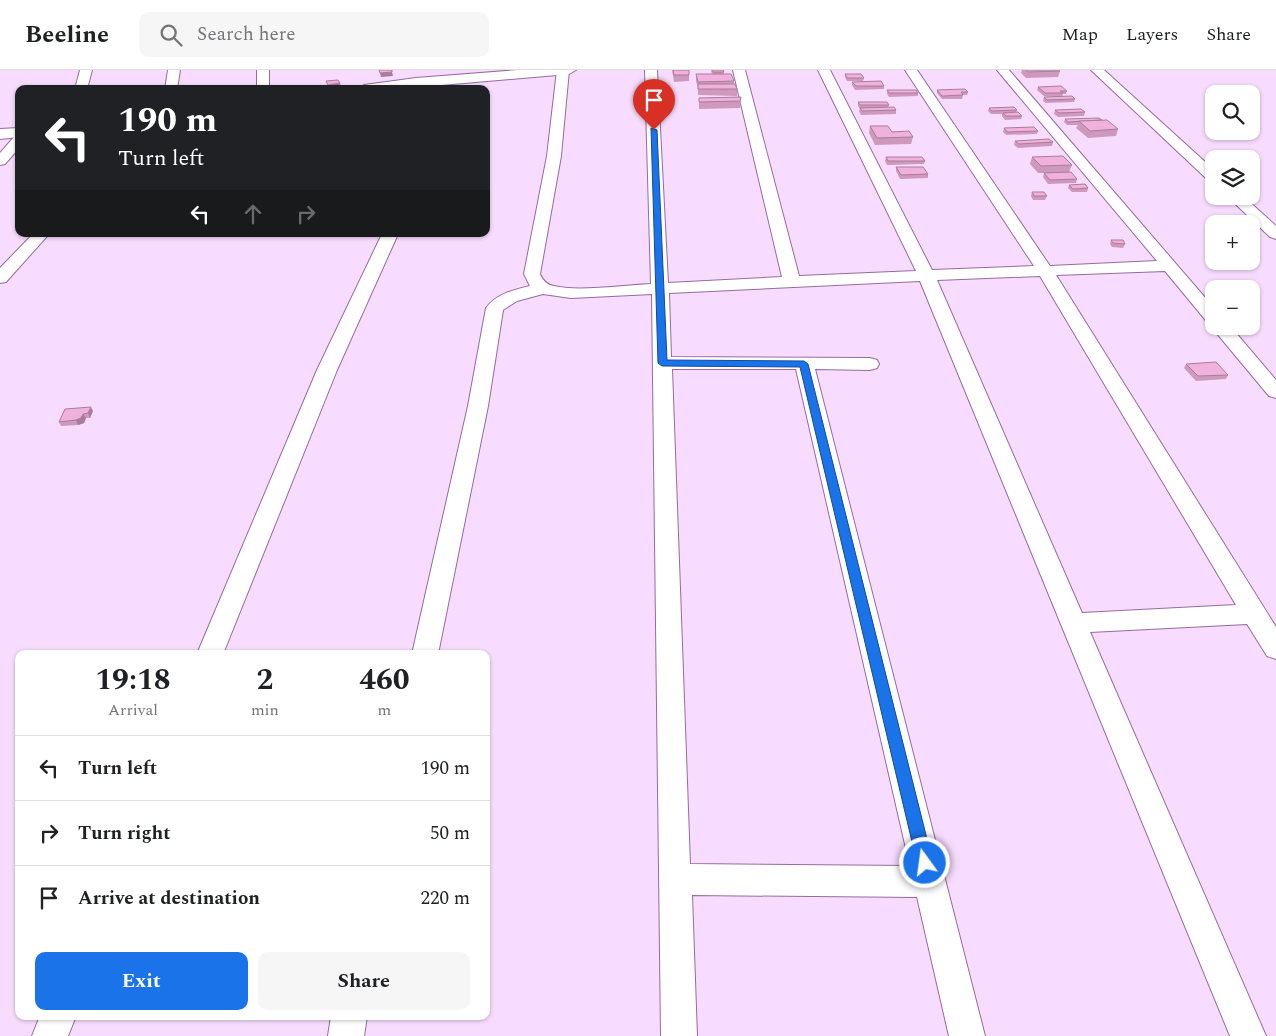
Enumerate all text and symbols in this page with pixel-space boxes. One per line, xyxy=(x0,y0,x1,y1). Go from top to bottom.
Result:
search box xyxy=(139,12,489,57)
text: Beeline xyxy=(25,17,109,53)
text: Search here xyxy=(197,20,295,49)
icon: search xyxy=(157,21,185,49)
text: Map xyxy=(1062,21,1098,48)
text: Layers xyxy=(1126,21,1178,48)
text: Share xyxy=(1206,21,1251,48)
pin xyxy=(633,79,675,130)
map controls xyxy=(1205,85,1260,335)
button: search xyxy=(1205,85,1260,140)
icon: arrive xyxy=(640,86,668,114)
text: 190 m xyxy=(118,94,217,147)
icon: left xyxy=(35,105,100,170)
text: Turn left xyxy=(118,142,204,175)
button: layers xyxy=(1205,150,1260,205)
icon: left xyxy=(186,200,214,228)
icon: ahead xyxy=(239,200,267,228)
icon: right xyxy=(292,200,320,228)
button: + xyxy=(1205,215,1260,270)
button: − xyxy=(1205,280,1260,335)
text: 19:18 xyxy=(95,657,171,703)
text: 2 xyxy=(256,657,273,703)
text: 460 xyxy=(359,657,410,703)
text: Arrival xyxy=(108,698,158,722)
text: min xyxy=(251,698,279,722)
text: m xyxy=(378,698,391,722)
icon: left xyxy=(35,754,63,782)
text: Turn left xyxy=(78,754,157,783)
text: 190 m xyxy=(420,754,470,783)
icon: right xyxy=(35,819,63,847)
text: Turn right xyxy=(78,819,171,848)
text: 50 m xyxy=(430,819,470,848)
position arrow xyxy=(898,836,950,888)
icon: arrive xyxy=(35,884,63,912)
text: Arrive at destination xyxy=(78,884,260,913)
text: 220 m xyxy=(420,884,470,913)
button: Exit xyxy=(35,952,248,1010)
button: Share xyxy=(258,952,470,1010)

